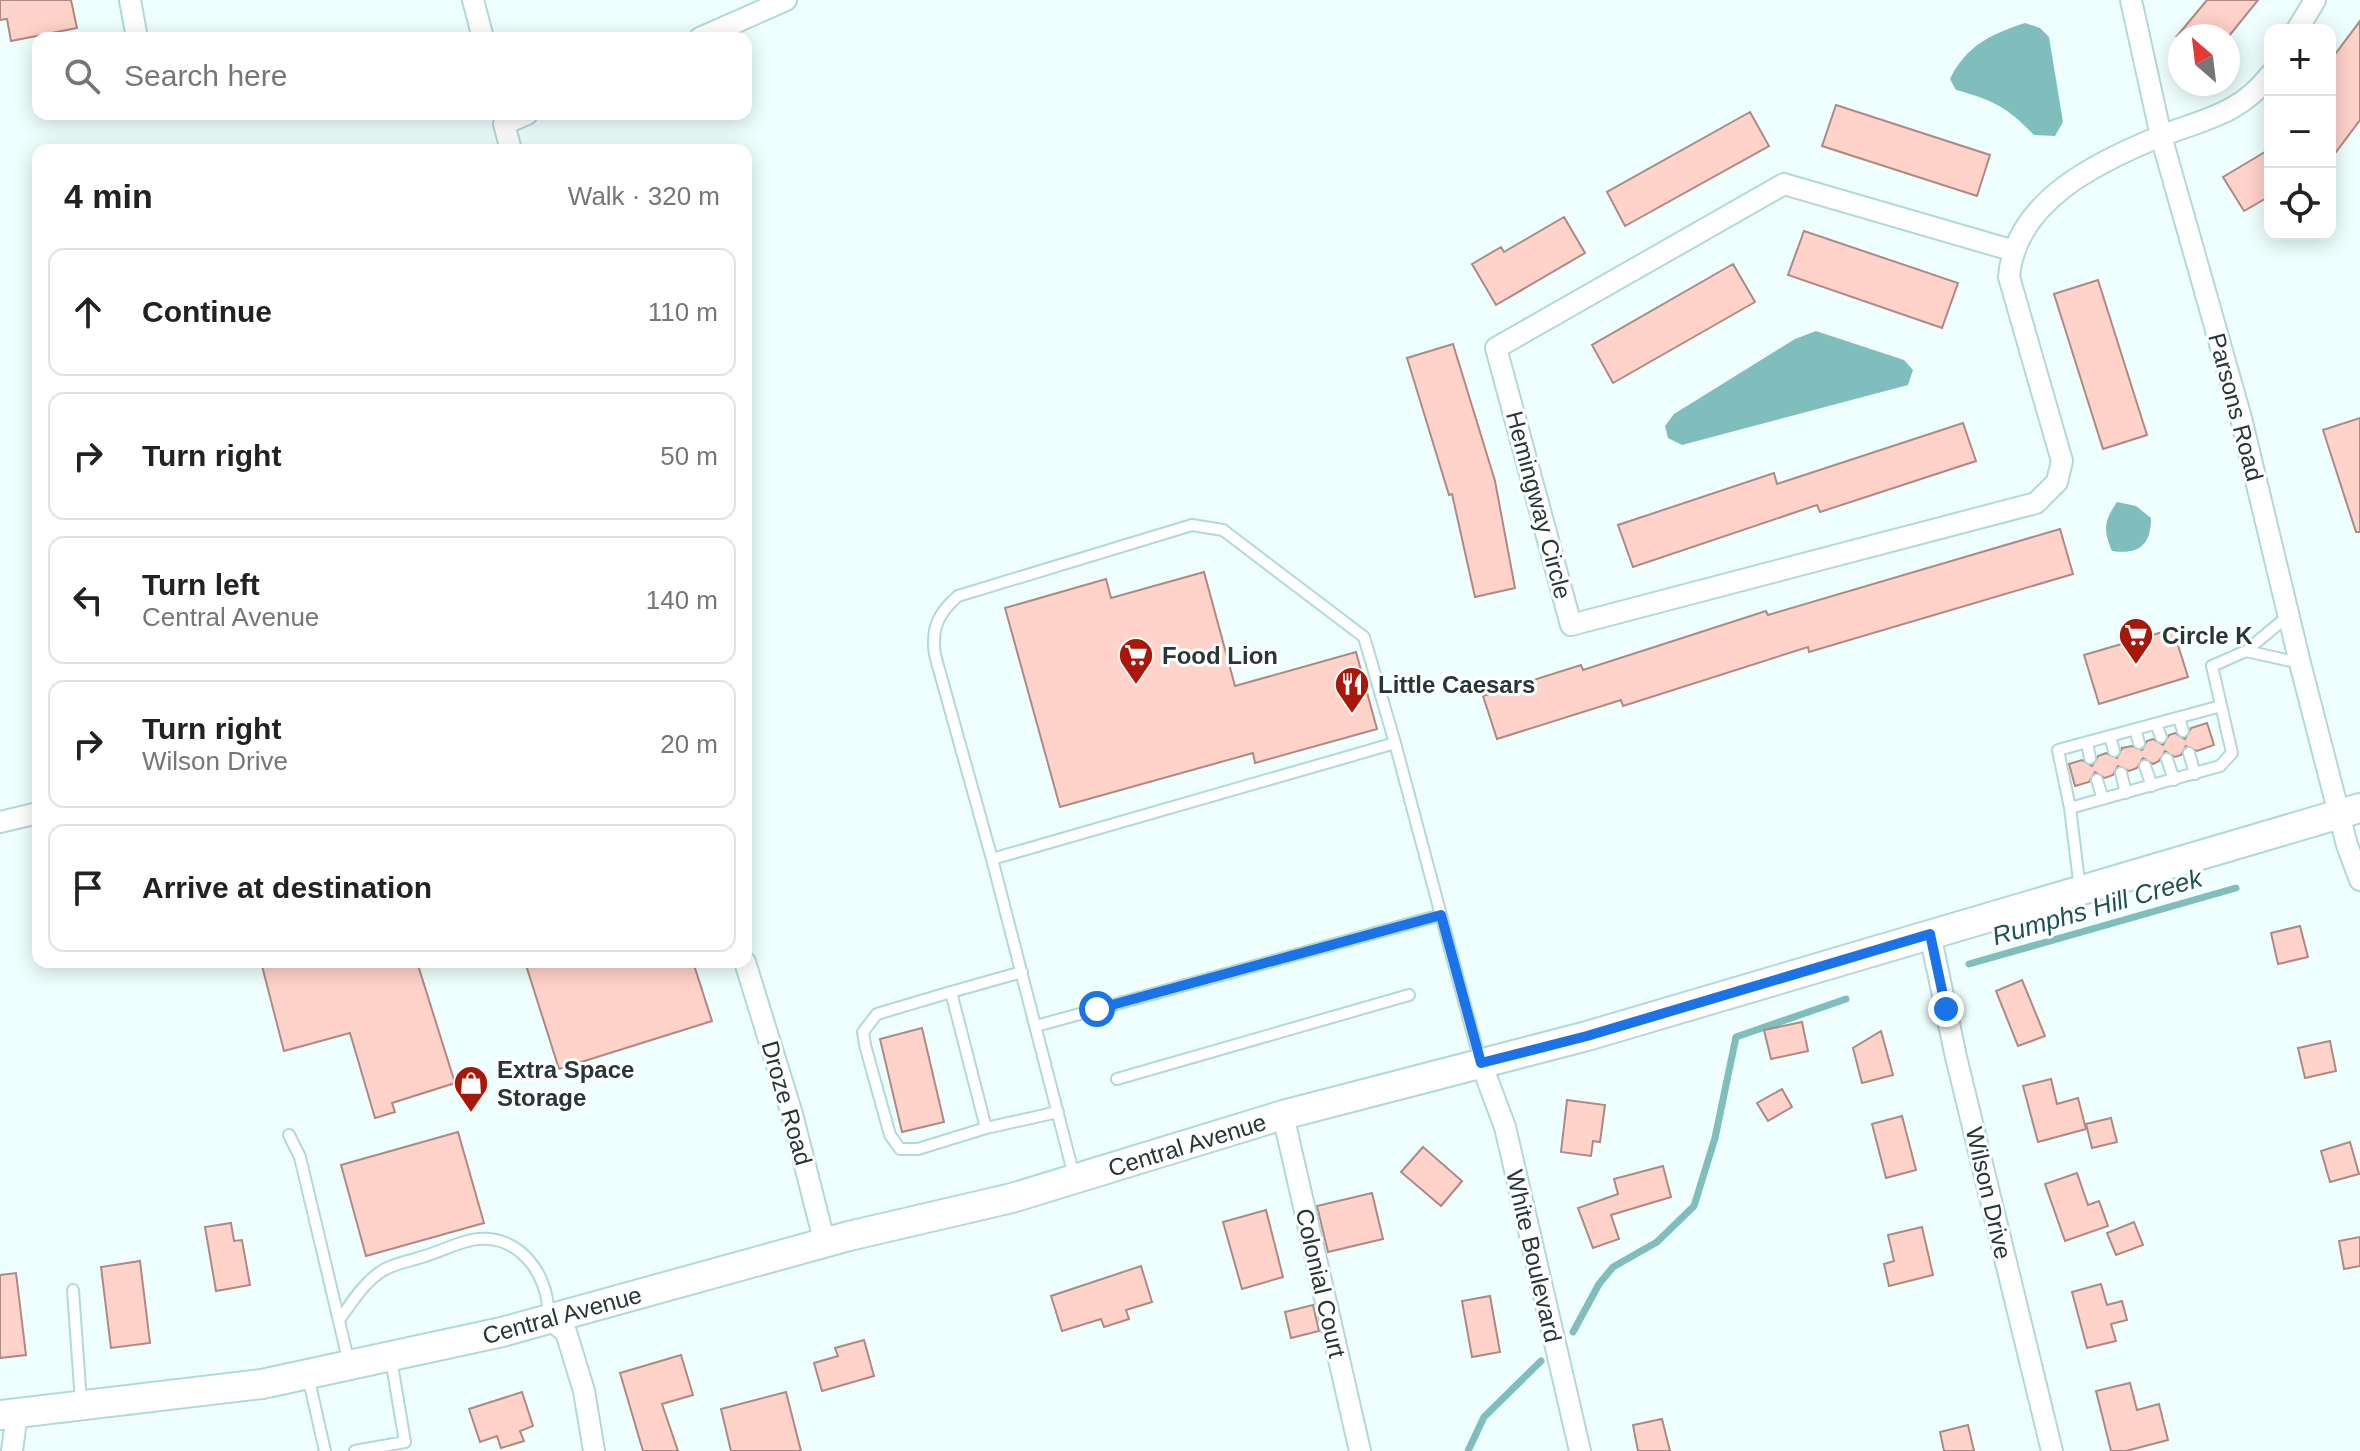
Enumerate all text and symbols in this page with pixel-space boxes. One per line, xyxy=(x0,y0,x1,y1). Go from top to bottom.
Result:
north arrow xyxy=(2168,24,2240,96)
map controls xyxy=(2264,24,2336,240)
button: + xyxy=(2264,24,2336,96)
search box xyxy=(32,32,752,120)
icon: search xyxy=(60,54,104,98)
text: Search here xyxy=(124,59,287,92)
button: − xyxy=(2264,96,2336,168)
button: locate xyxy=(2264,168,2336,240)
text: 4 min xyxy=(64,177,153,215)
text: Walk · 320 m xyxy=(568,181,720,211)
icon: ahead xyxy=(66,290,110,334)
text: Continue xyxy=(142,295,272,328)
text: 110 m xyxy=(648,297,718,327)
street label: Parsons Road xyxy=(2203,330,2269,484)
street label: Hemingway Circle xyxy=(1501,408,1577,602)
icon: right xyxy=(66,434,110,478)
text: Turn right xyxy=(142,439,281,472)
text: 50 m xyxy=(660,441,718,471)
text: Turn left xyxy=(142,568,260,601)
icon: left xyxy=(66,578,110,622)
text: 140 m xyxy=(646,585,718,615)
text: Central Avenue xyxy=(142,602,319,632)
supermarket icon: Circle K xyxy=(2117,616,2155,666)
place label: Circle K xyxy=(2162,622,2253,649)
supermarket icon: Food Lion xyxy=(1117,636,1155,686)
place label: Food Lion xyxy=(1162,642,1278,669)
restaurant icon: Little Caesars xyxy=(1333,665,1371,715)
place label: Little Caesars xyxy=(1378,671,1535,698)
text: Turn right xyxy=(142,712,281,745)
icon: right xyxy=(66,722,110,766)
text: 20 m xyxy=(660,729,718,759)
text: Wilson Drive xyxy=(142,746,288,776)
water label: Rumphs Hill Creek xyxy=(1989,862,2207,951)
icon: arrive xyxy=(66,866,110,910)
text: Arrive at destination xyxy=(142,871,432,904)
route start xyxy=(1079,991,1115,1027)
route end xyxy=(1928,991,1964,1027)
street label: Droze Road xyxy=(756,1038,818,1168)
place label: Extra Space Storage xyxy=(497,1056,634,1111)
shop icon: Extra Space Storage xyxy=(452,1064,490,1114)
street label: Central Avenue xyxy=(1105,1108,1269,1182)
street label: Wilson Drive xyxy=(1961,1124,2017,1262)
street label: White Boulevard xyxy=(1501,1167,1567,1345)
street label: Colonial Court xyxy=(1291,1206,1351,1360)
street label: Central Avenue xyxy=(479,1281,645,1349)

